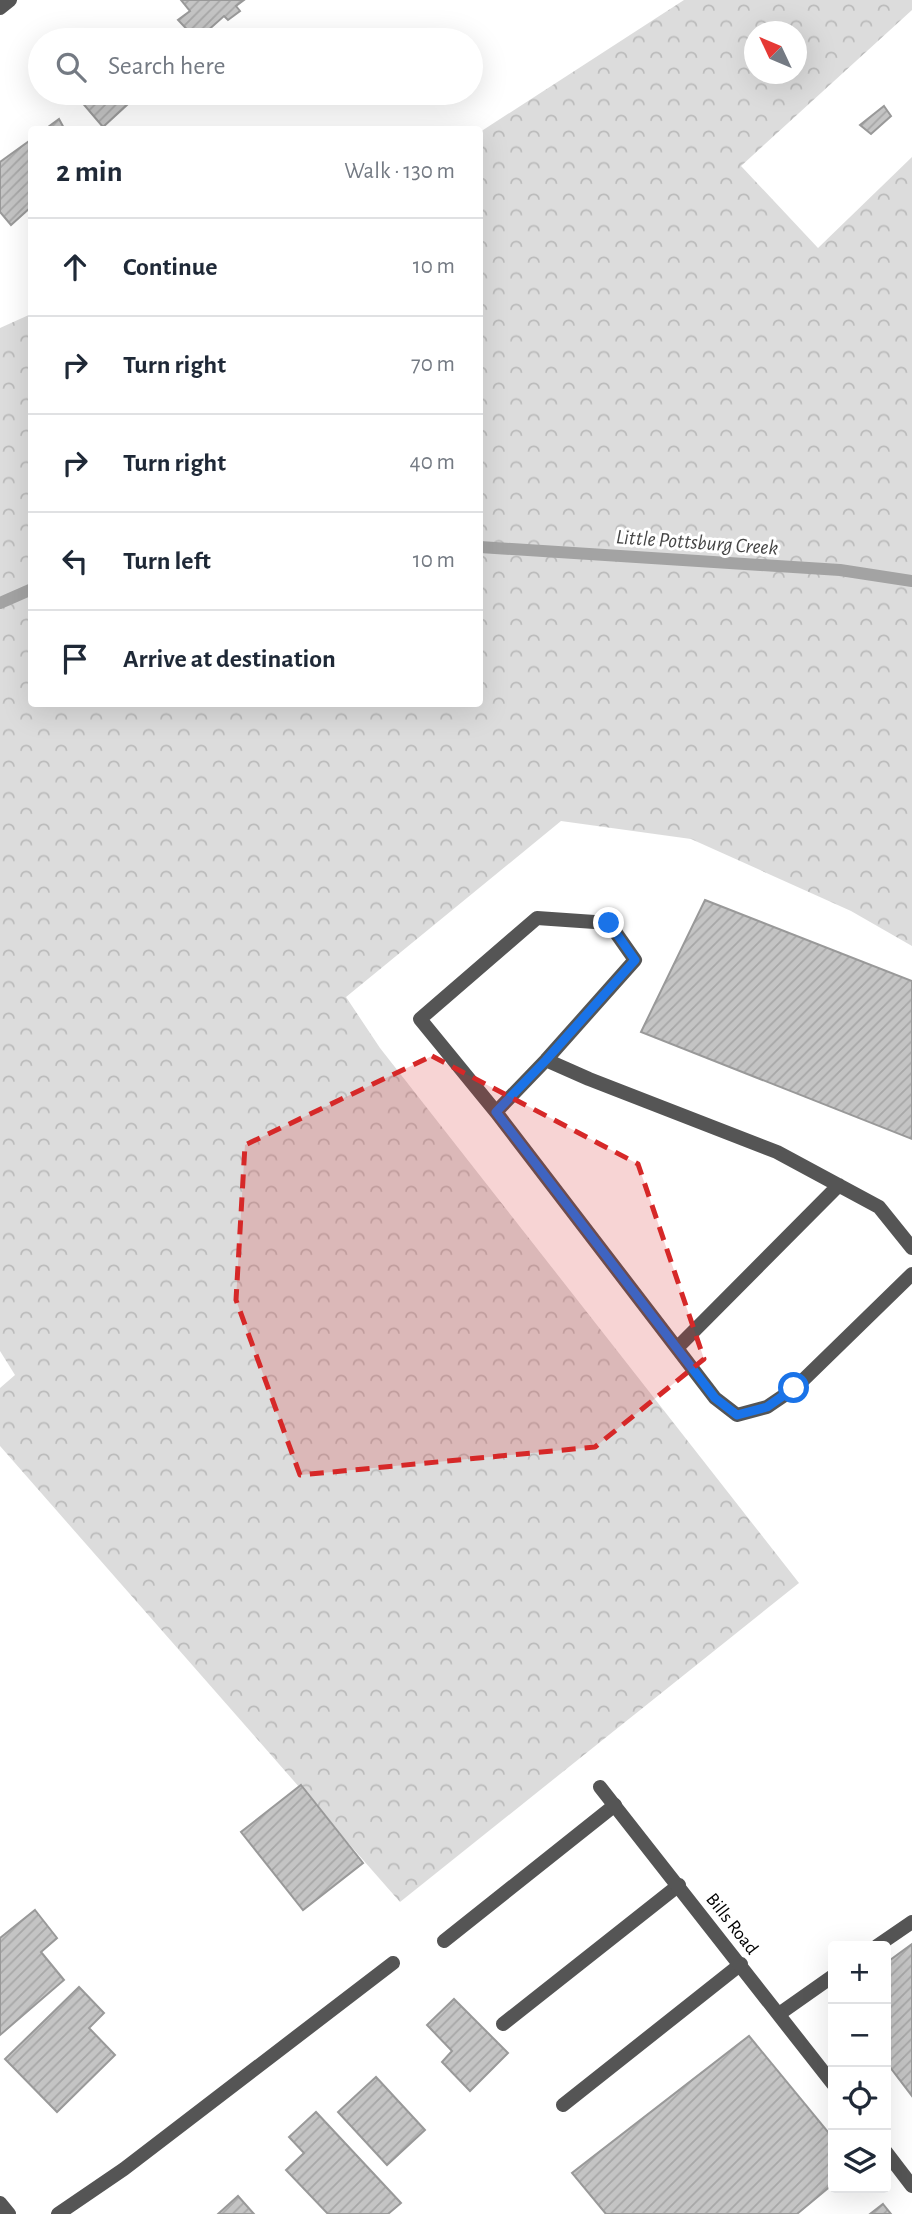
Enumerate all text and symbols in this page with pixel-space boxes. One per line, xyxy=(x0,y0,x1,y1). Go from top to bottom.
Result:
north arrow xyxy=(744,21,807,84)
search box xyxy=(28,28,483,105)
icon: search xyxy=(52,48,90,86)
text: Search here xyxy=(108,53,226,79)
text: 2 min xyxy=(56,157,123,187)
text: Walk · 130 m xyxy=(344,160,455,183)
icon: ahead xyxy=(56,248,94,286)
text: Continue xyxy=(123,254,218,280)
text: 10 m xyxy=(413,255,455,278)
icon: right xyxy=(56,346,94,384)
text: Turn right xyxy=(123,352,226,378)
text: 70 m xyxy=(411,353,455,376)
icon: right xyxy=(56,444,94,482)
text: Turn right xyxy=(123,450,226,476)
text: 40 m xyxy=(410,451,455,474)
water label: Little Pottsburg Creek xyxy=(615,526,779,559)
icon: left xyxy=(56,542,94,580)
text: Turn left xyxy=(123,548,211,574)
text: 10 m xyxy=(413,549,455,572)
icon: arrive xyxy=(56,640,94,678)
text: Arrive at destination xyxy=(123,646,336,672)
route end xyxy=(593,907,624,938)
route start xyxy=(778,1372,809,1403)
street label: Bills Road xyxy=(702,1890,762,1958)
map controls xyxy=(828,1941,891,2193)
button: + xyxy=(828,1941,891,2004)
button: − xyxy=(828,2004,891,2067)
button: locate xyxy=(828,2067,891,2130)
button: layers xyxy=(828,2130,891,2193)

